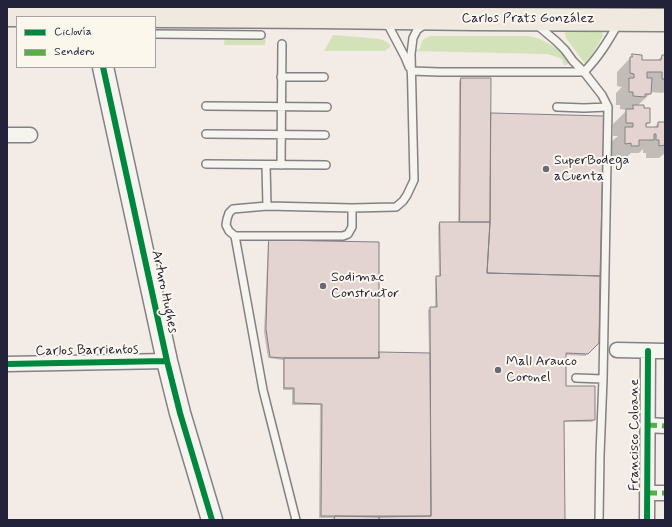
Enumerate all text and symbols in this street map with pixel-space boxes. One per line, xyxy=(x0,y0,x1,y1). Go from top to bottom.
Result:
street label: Carlos Prats González xyxy=(461,11,595,27)
legend xyxy=(16,16,156,68)
text: Ciclovía xyxy=(54,24,92,40)
text: Sendero xyxy=(54,44,95,60)
place label: SuperBodega aCuenta xyxy=(554,153,629,186)
marker: SuperBodega aCuenta xyxy=(541,164,551,174)
street label: Arturo Hughes xyxy=(147,249,181,335)
place label: Sodimac Constructor xyxy=(331,270,399,302)
marker: Sodimac Constructor xyxy=(318,281,328,291)
street label: Carlos Barrientos xyxy=(35,342,139,360)
place label: Mall Arauco Coronel xyxy=(506,354,577,386)
marker: Mall Arauco Coronel xyxy=(493,365,503,375)
street label: Francisco Coloane xyxy=(627,379,643,491)

